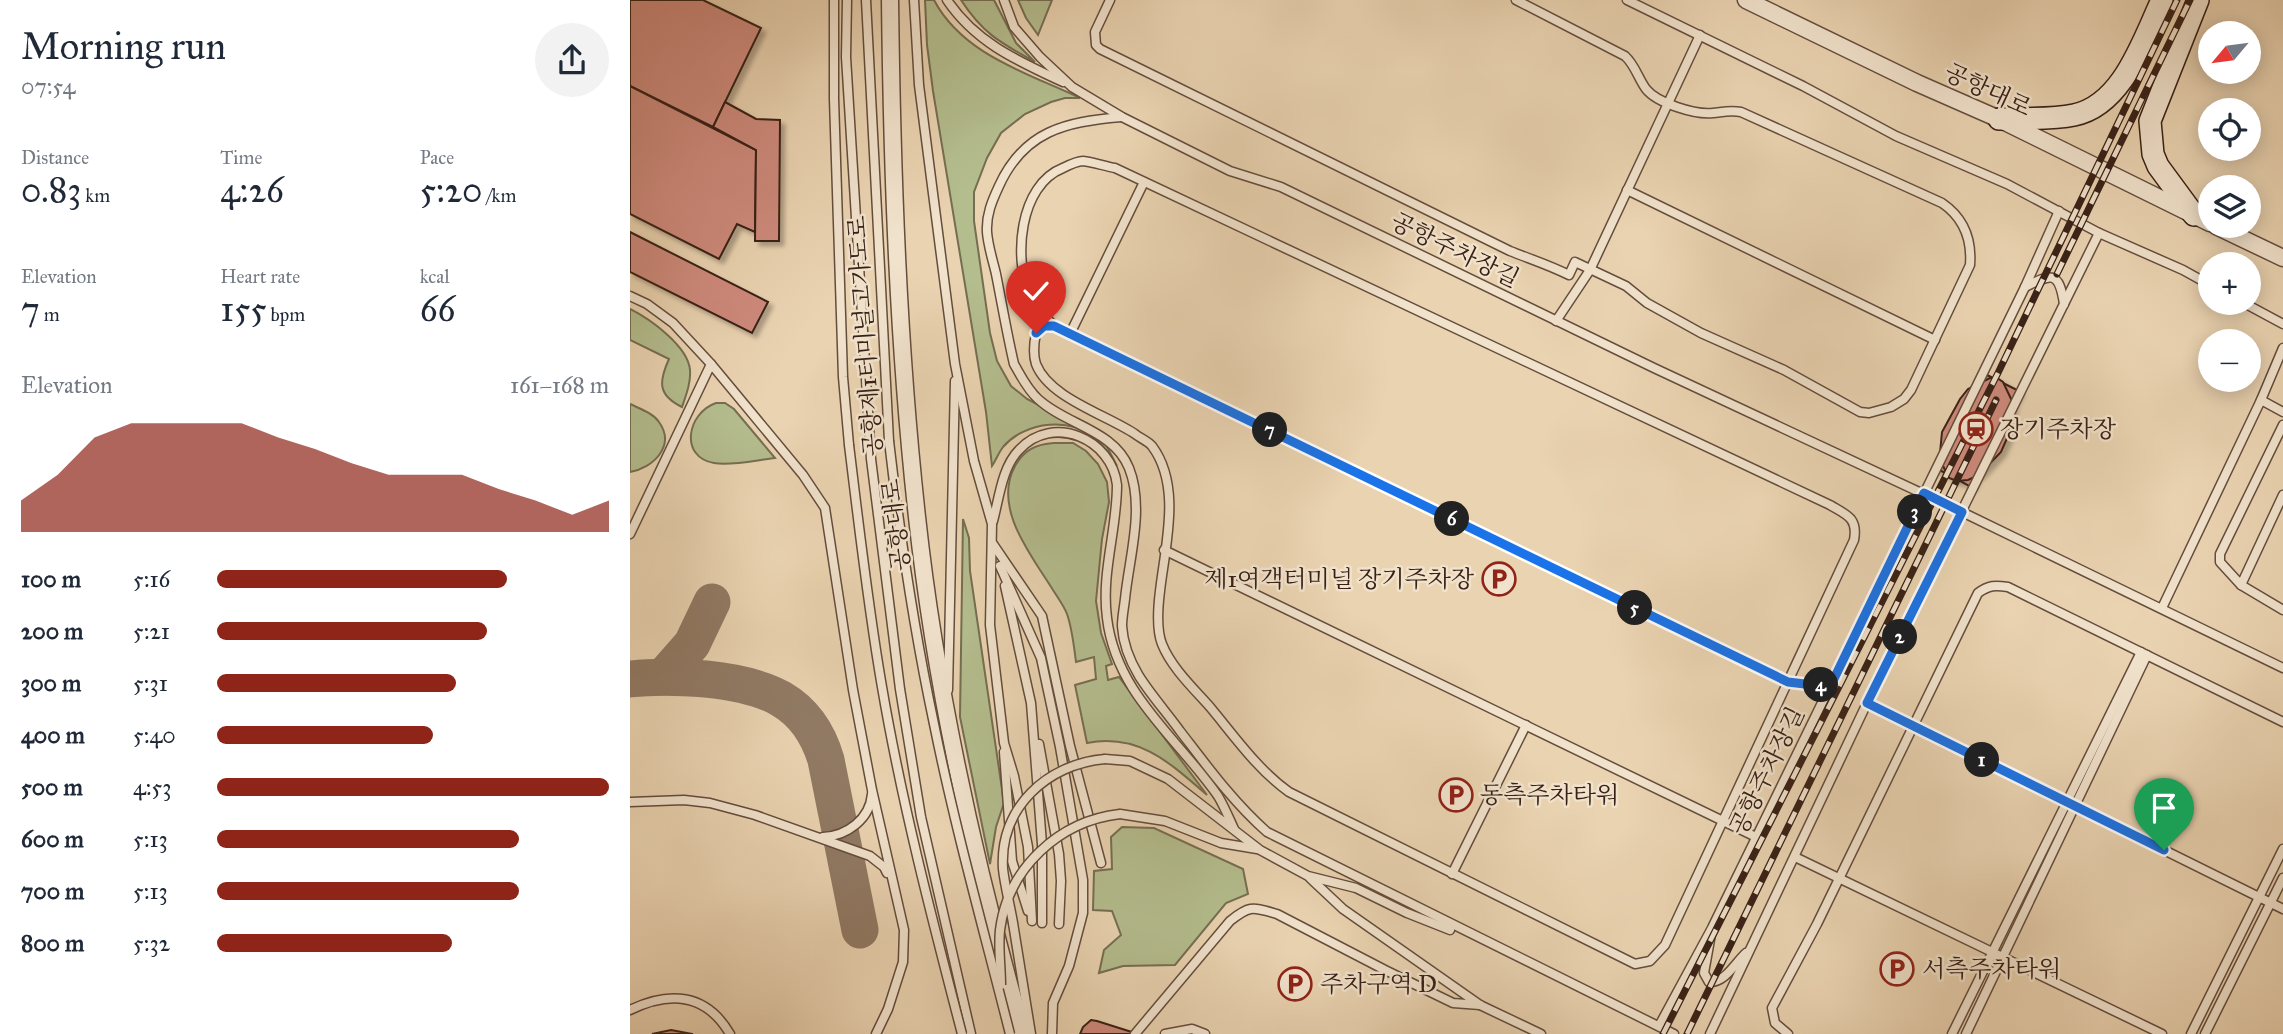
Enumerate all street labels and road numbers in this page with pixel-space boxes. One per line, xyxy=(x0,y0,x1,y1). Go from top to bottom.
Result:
street label: 공항대로 xyxy=(1940,57,2036,123)
street label: 공항주차장길 xyxy=(1386,206,1524,294)
street label: 공항제1터미널고가도로 xyxy=(842,215,888,457)
street label: 공항대로 xyxy=(875,477,917,573)
street label: 공항주차장길 xyxy=(1723,702,1811,840)

